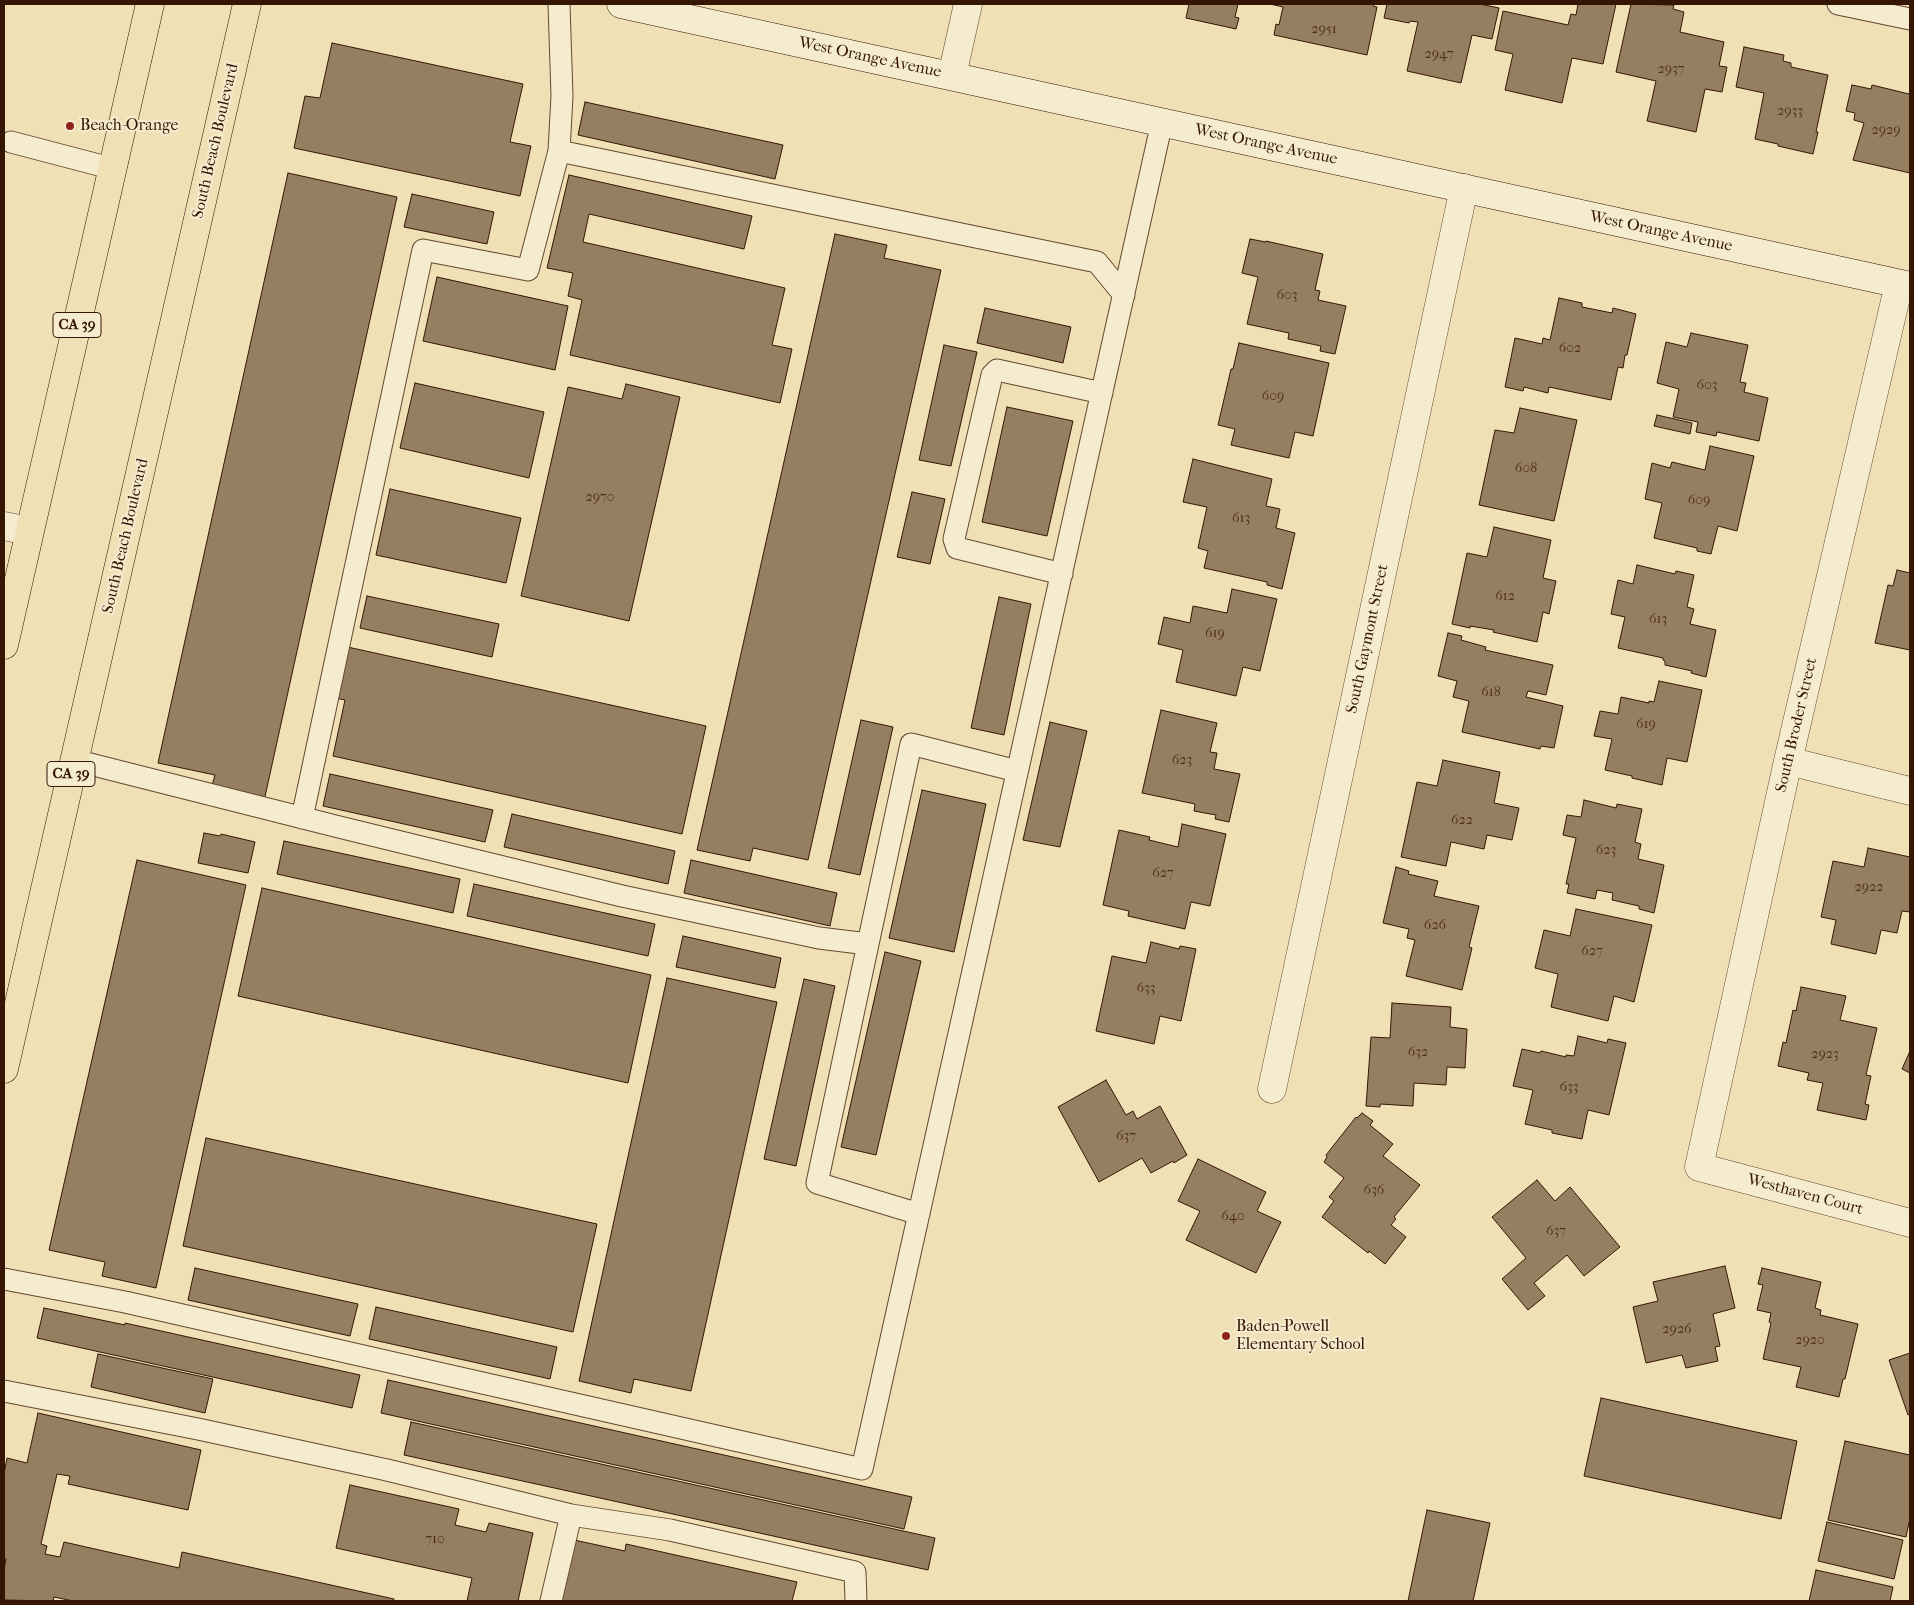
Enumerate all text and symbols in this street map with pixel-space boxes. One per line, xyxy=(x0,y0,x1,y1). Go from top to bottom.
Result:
house number: 2951 xyxy=(1311,22,1337,38)
street label: West Orange Avenue xyxy=(797,34,943,82)
house number: 2947 xyxy=(1424,47,1454,63)
street label: South Beach Boulevard xyxy=(189,62,243,220)
house number: 2937 xyxy=(1657,62,1685,78)
house number: 2933 xyxy=(1777,104,1803,120)
place label: Beach-Orange xyxy=(80,116,178,136)
marker: Beach-Orange xyxy=(64,120,76,132)
street label: West Orange Avenue xyxy=(1193,121,1339,169)
house number: 2929 xyxy=(1871,123,1901,139)
street label: West Orange Avenue xyxy=(1588,208,1734,256)
house number: 603 xyxy=(1276,288,1298,304)
road number: CA 39 xyxy=(53,312,101,338)
house number: 602 xyxy=(1559,341,1581,357)
house number: 603 xyxy=(1696,378,1718,394)
house number: 609 xyxy=(1262,389,1284,405)
street label: South Beach Boulevard xyxy=(99,457,153,615)
house number: 608 xyxy=(1515,461,1537,477)
house number: 2970 xyxy=(586,490,614,506)
house number: 609 xyxy=(1688,493,1710,509)
house number: 613 xyxy=(1232,511,1250,527)
street label: South Gaymont Street xyxy=(1343,563,1393,715)
house number: 612 xyxy=(1495,589,1515,605)
house number: 613 xyxy=(1649,612,1667,628)
house number: 619 xyxy=(1205,626,1225,642)
street label: South Broder Street xyxy=(1772,656,1822,794)
house number: 618 xyxy=(1481,685,1501,701)
house number: 619 xyxy=(1636,717,1656,733)
house number: 623 xyxy=(1172,753,1192,769)
road number: CA 39 xyxy=(47,762,95,786)
house number: 622 xyxy=(1451,813,1473,829)
house number: 623 xyxy=(1596,843,1616,859)
house number: 627 xyxy=(1152,866,1174,882)
house number: 2922 xyxy=(1855,880,1883,896)
house number: 626 xyxy=(1424,918,1446,934)
house number: 627 xyxy=(1581,944,1603,960)
house number: 633 xyxy=(1136,981,1156,997)
house number: 632 xyxy=(1408,1045,1428,1061)
house number: 2923 xyxy=(1811,1047,1839,1063)
house number: 633 xyxy=(1559,1080,1579,1096)
house number: 637 xyxy=(1116,1129,1136,1145)
street label: Westhaven Court xyxy=(1745,1170,1865,1220)
house number: 636 xyxy=(1364,1183,1384,1199)
house number: 640 xyxy=(1221,1209,1245,1225)
house number: 637 xyxy=(1546,1224,1566,1240)
place label: Baden-Powell Elementary School xyxy=(1236,1317,1365,1355)
house number: 2926 xyxy=(1662,1322,1692,1338)
marker: Baden-Powell Elementary School xyxy=(1220,1330,1232,1342)
house number: 2920 xyxy=(1795,1333,1825,1349)
house number: 710 xyxy=(425,1532,445,1548)

